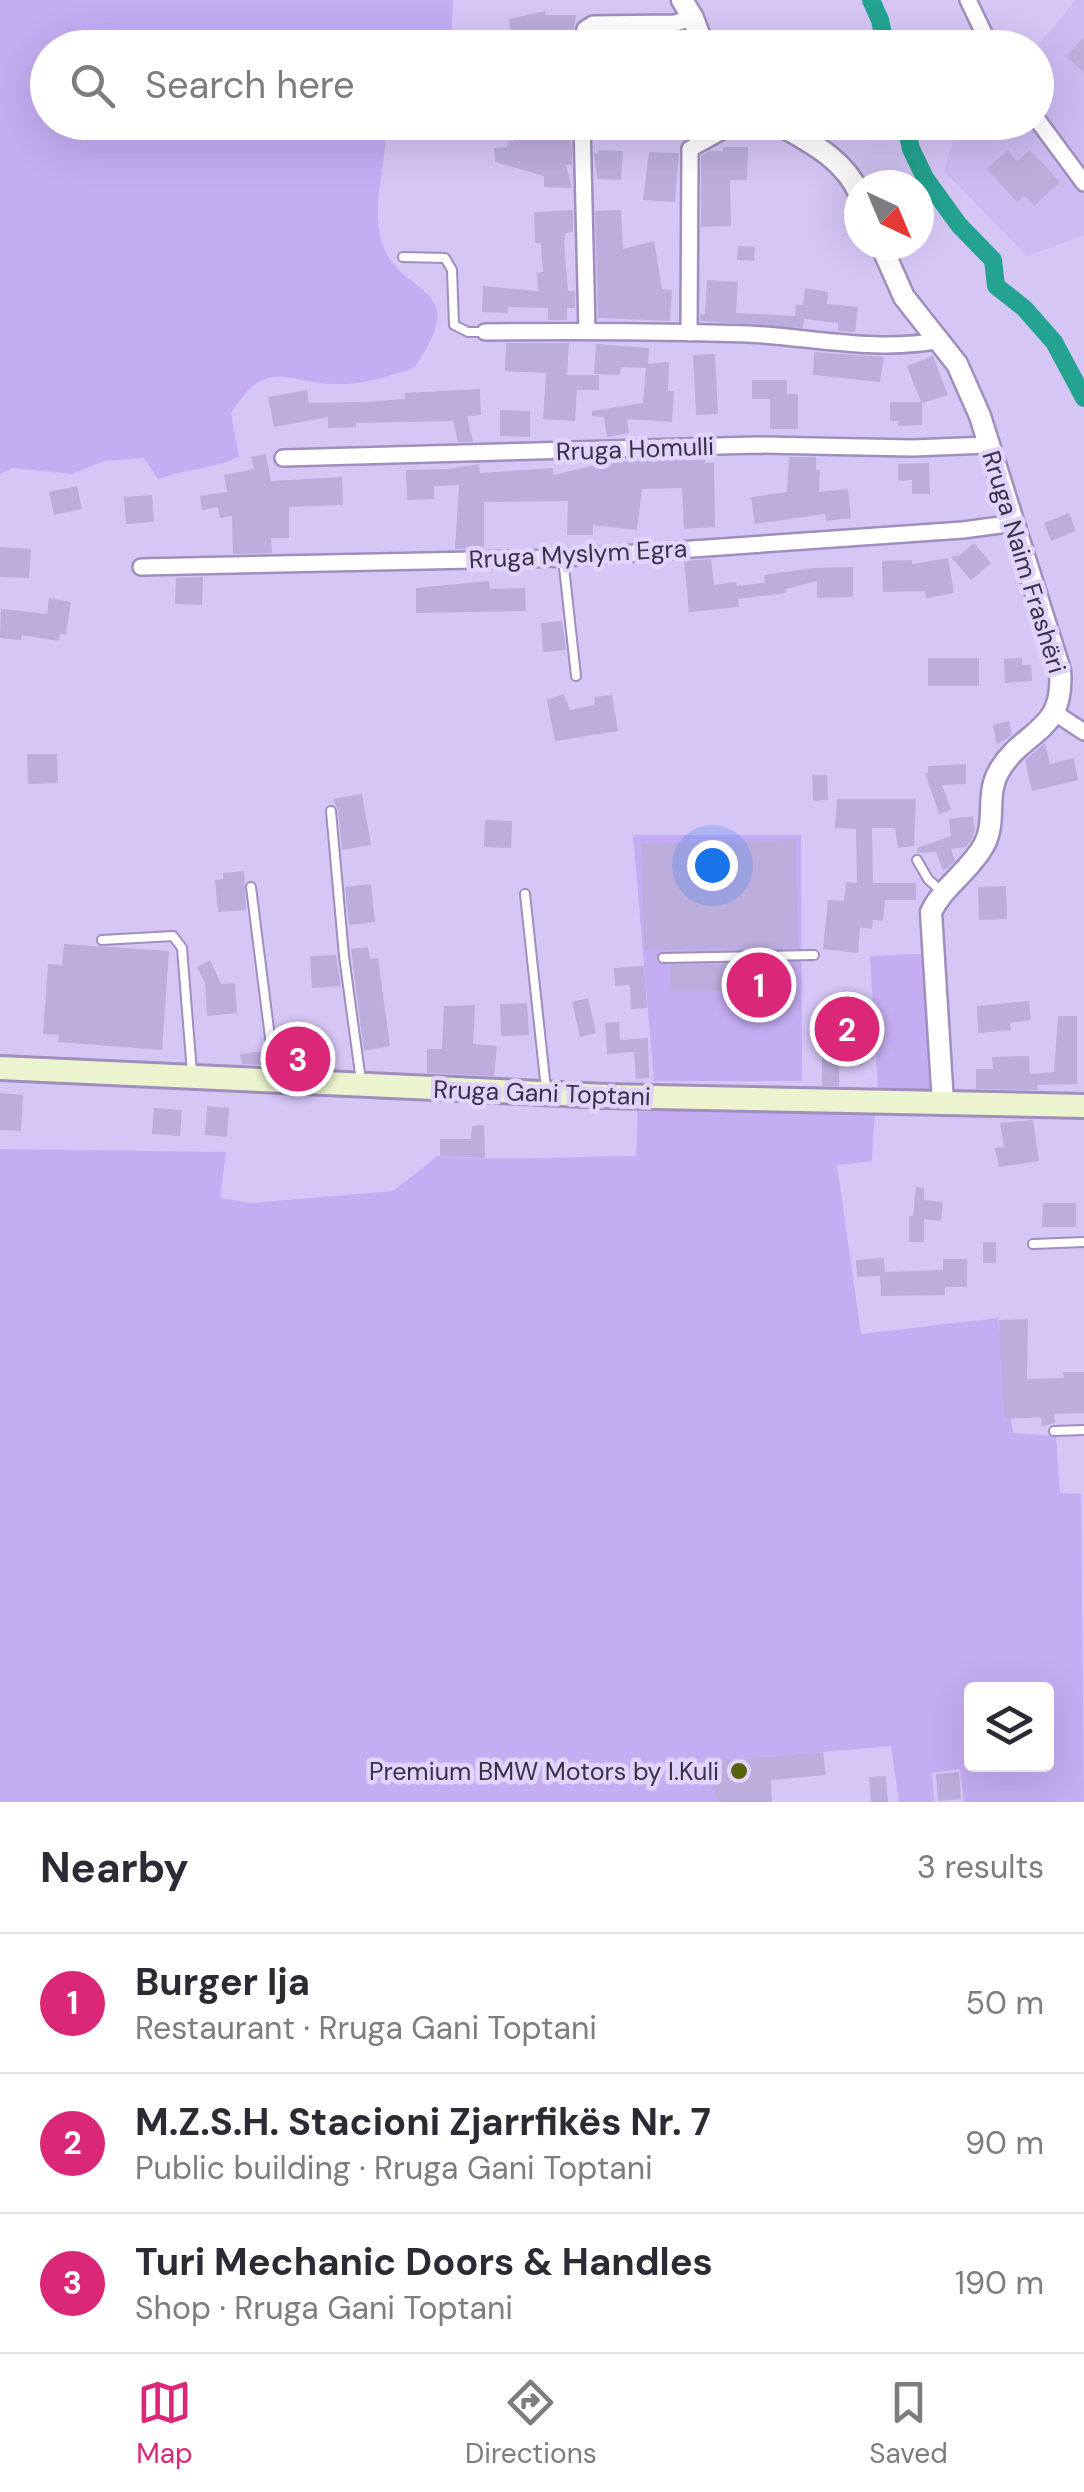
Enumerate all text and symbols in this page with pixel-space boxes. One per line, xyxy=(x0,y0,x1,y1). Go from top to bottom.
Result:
search box xyxy=(30,30,1054,140)
icon: search xyxy=(65,58,120,113)
text: Search here xyxy=(145,60,355,110)
north arrow xyxy=(844,170,934,260)
street label: Rruga Homulli xyxy=(555,430,715,468)
street label: Rruga Naim Frashëri xyxy=(974,447,1074,677)
street label: Rruga Myslym Egra xyxy=(468,532,688,576)
your location xyxy=(687,840,738,891)
pin: 1 xyxy=(726,948,792,1022)
pin: 2 xyxy=(814,992,880,1066)
pin: 3 xyxy=(266,1022,330,1096)
street label: Rruga Gani Toptani xyxy=(433,1073,651,1113)
map controls xyxy=(964,1682,1054,1772)
button: layers xyxy=(964,1682,1054,1772)
place label: Premium BMW Motors by I.Kuli xyxy=(369,1755,719,1788)
marker: Premium BMW Motors by I.Kuli xyxy=(728,1760,750,1782)
text: Nearby xyxy=(40,1840,189,1895)
text: 3 results xyxy=(917,1846,1044,1888)
text: Burger Ija xyxy=(135,1957,310,2007)
text: 1 xyxy=(67,1982,78,2024)
text: 50 m xyxy=(966,1982,1044,2024)
text: Restaurant · Rruga Gani Toptani xyxy=(135,2007,597,2049)
text: M.Z.S.H. Stacioni Zjarrfikës Nr. 7 xyxy=(135,2097,711,2147)
text: 2 xyxy=(63,2122,82,2164)
text: 90 m xyxy=(965,2122,1044,2164)
text: Public building · Rruga Gani Toptani xyxy=(135,2147,653,2189)
text: Turi Mechanic Doors & Handles xyxy=(135,2237,713,2287)
text: 3 xyxy=(63,2262,82,2304)
text: 190 m xyxy=(955,2262,1044,2304)
text: Shop · Rruga Gani Toptani xyxy=(135,2287,513,2329)
tab: Map xyxy=(136,2375,193,2472)
tab: Directions xyxy=(465,2375,597,2472)
tab: Saved xyxy=(869,2375,948,2472)

